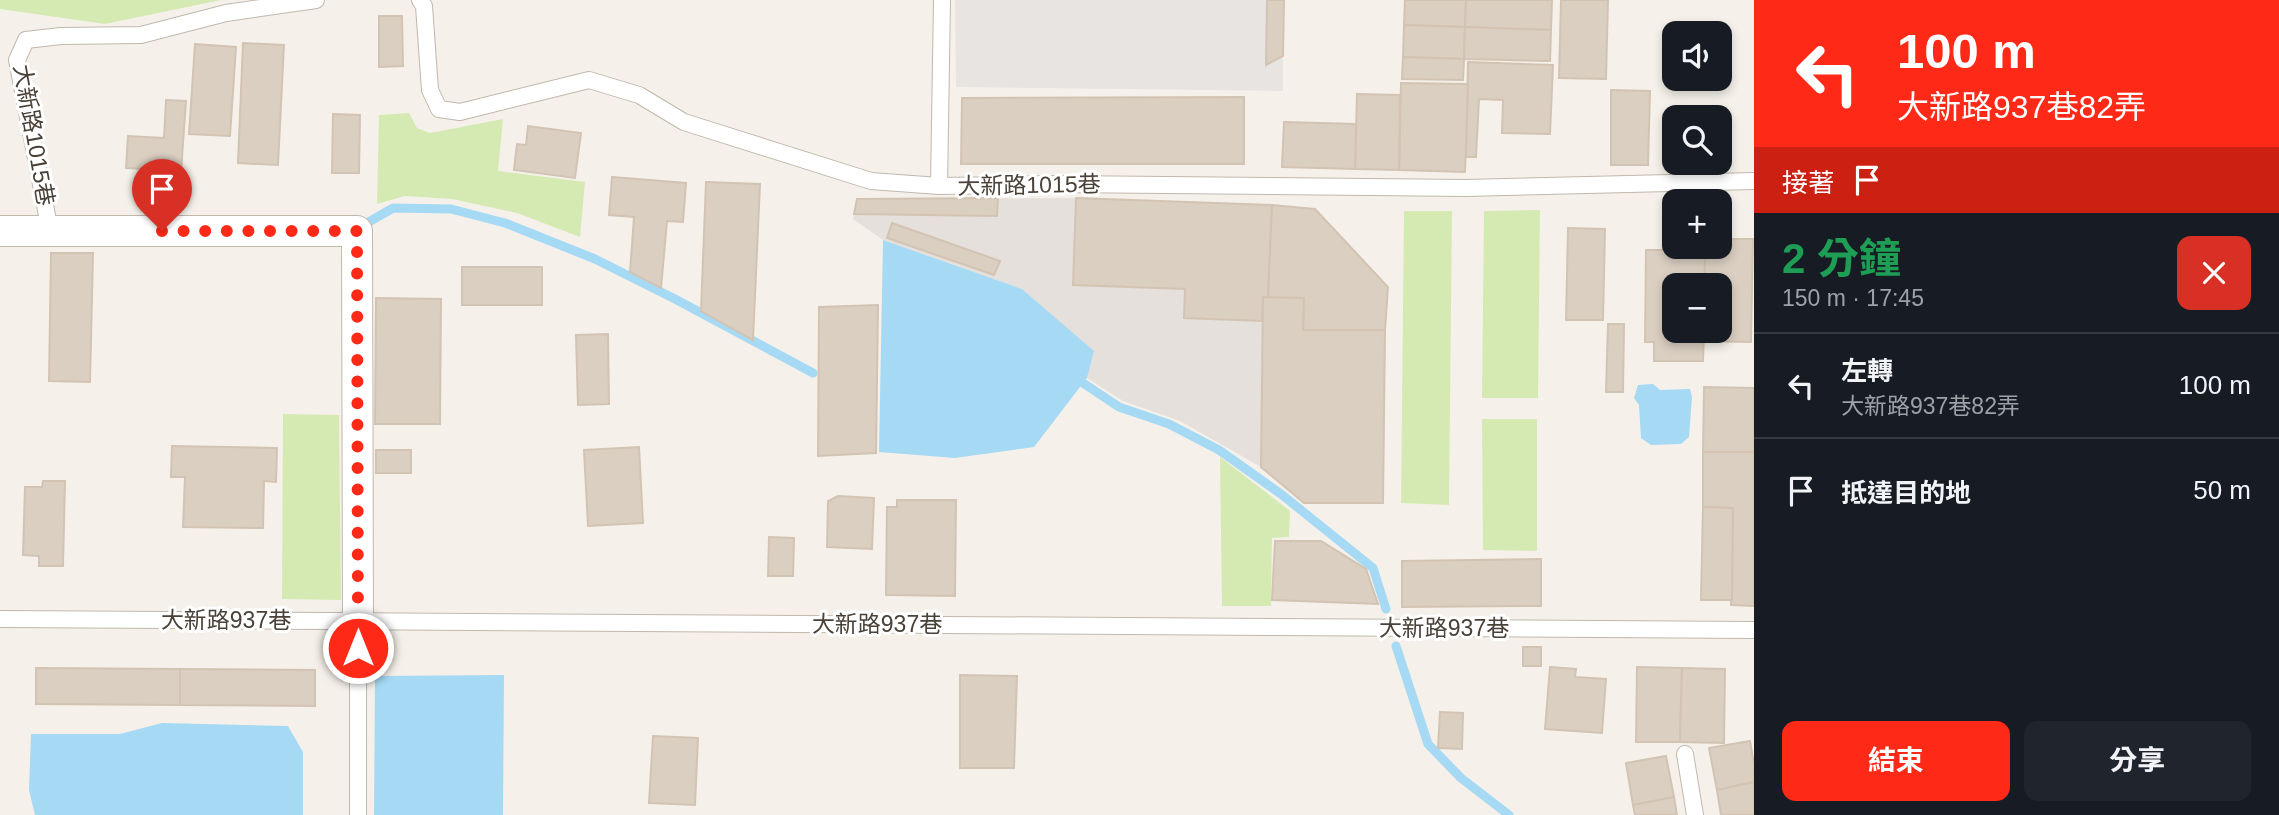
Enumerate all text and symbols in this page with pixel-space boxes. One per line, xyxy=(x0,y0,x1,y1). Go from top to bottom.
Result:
map controls xyxy=(1662,21,1732,343)
button: sound xyxy=(1662,21,1732,91)
text: 100 m xyxy=(1897,24,2036,78)
icon: left xyxy=(1782,28,1873,119)
street label: 大新路1015巷 xyxy=(9,62,59,208)
text: 大新路937巷82弄 xyxy=(1897,89,2146,125)
button: search xyxy=(1662,105,1732,175)
pin xyxy=(132,159,192,231)
icon: arrive xyxy=(1848,161,1886,199)
text: 接著 xyxy=(1782,168,1834,198)
icon: arrive xyxy=(143,170,181,208)
street label: 大新路1015巷 xyxy=(957,171,1101,199)
button: + xyxy=(1662,189,1732,259)
text: 2 分鐘 xyxy=(1782,235,1901,282)
button: close xyxy=(2177,236,2251,310)
button: − xyxy=(1662,273,1732,343)
text: 150 m · 17:45 xyxy=(1782,285,1924,311)
text: 左轉 xyxy=(1841,356,1893,386)
icon: left xyxy=(1782,367,1820,405)
text: 100 m xyxy=(2179,370,2251,400)
text: 大新路937巷82弄 xyxy=(1841,393,2020,419)
icon: arrive xyxy=(1782,472,1820,510)
text: 50 m xyxy=(2193,475,2251,505)
text: 抵達目的地 xyxy=(1841,478,1971,508)
street label: 大新路937巷 xyxy=(161,607,291,633)
position arrow xyxy=(321,611,395,685)
street label: 大新路937巷 xyxy=(812,611,942,637)
street label: 大新路937巷 xyxy=(1379,615,1509,641)
button: 結束 xyxy=(1782,721,2010,801)
button: 分享 xyxy=(2024,721,2251,801)

